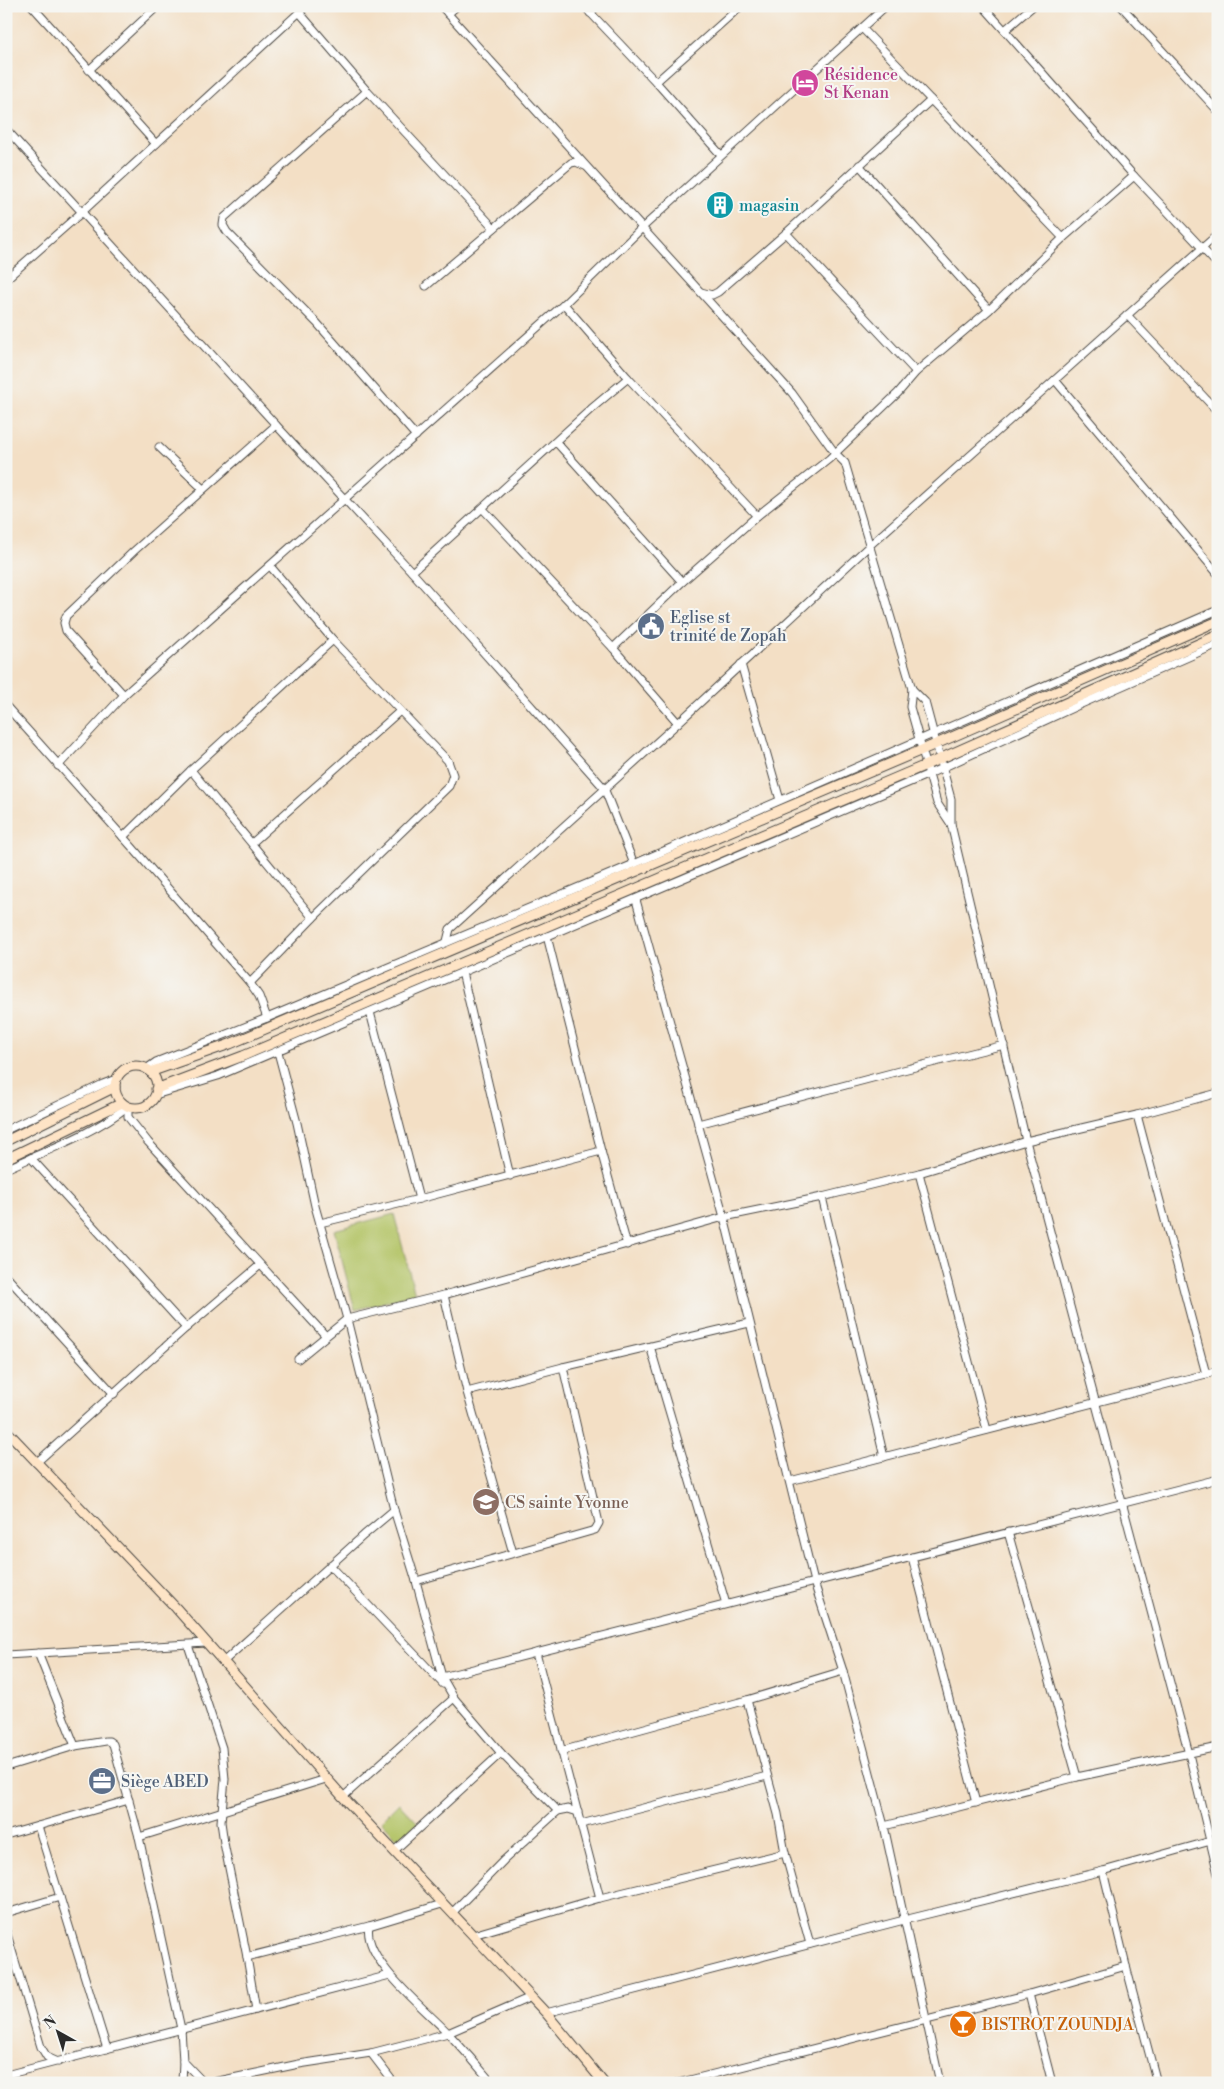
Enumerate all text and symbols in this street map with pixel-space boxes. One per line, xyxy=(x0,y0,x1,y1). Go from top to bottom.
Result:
place label: Résidence St Kenan xyxy=(824,65,898,103)
hotel icon: Résidence St Kenan xyxy=(790,68,820,98)
building icon: magasin xyxy=(705,190,735,220)
place label: magasin xyxy=(739,196,800,216)
place label: Eglise st trinité de Zopah xyxy=(670,608,787,646)
public building icon: Eglise st trinité de Zopah xyxy=(636,611,666,641)
school or university icon: CS sainte Yvonne xyxy=(471,1487,501,1517)
place label: CS sainte Yvonne xyxy=(505,1493,629,1513)
office icon: Siège ABED xyxy=(87,1766,117,1796)
place label: Siège ABED xyxy=(121,1772,209,1792)
north arrow xyxy=(32,2006,82,2056)
bar icon: BISTROT ZOUNDJA xyxy=(948,2009,978,2039)
text: N xyxy=(40,2012,60,2033)
place label: BISTROT ZOUNDJA xyxy=(981,2015,1135,2035)

